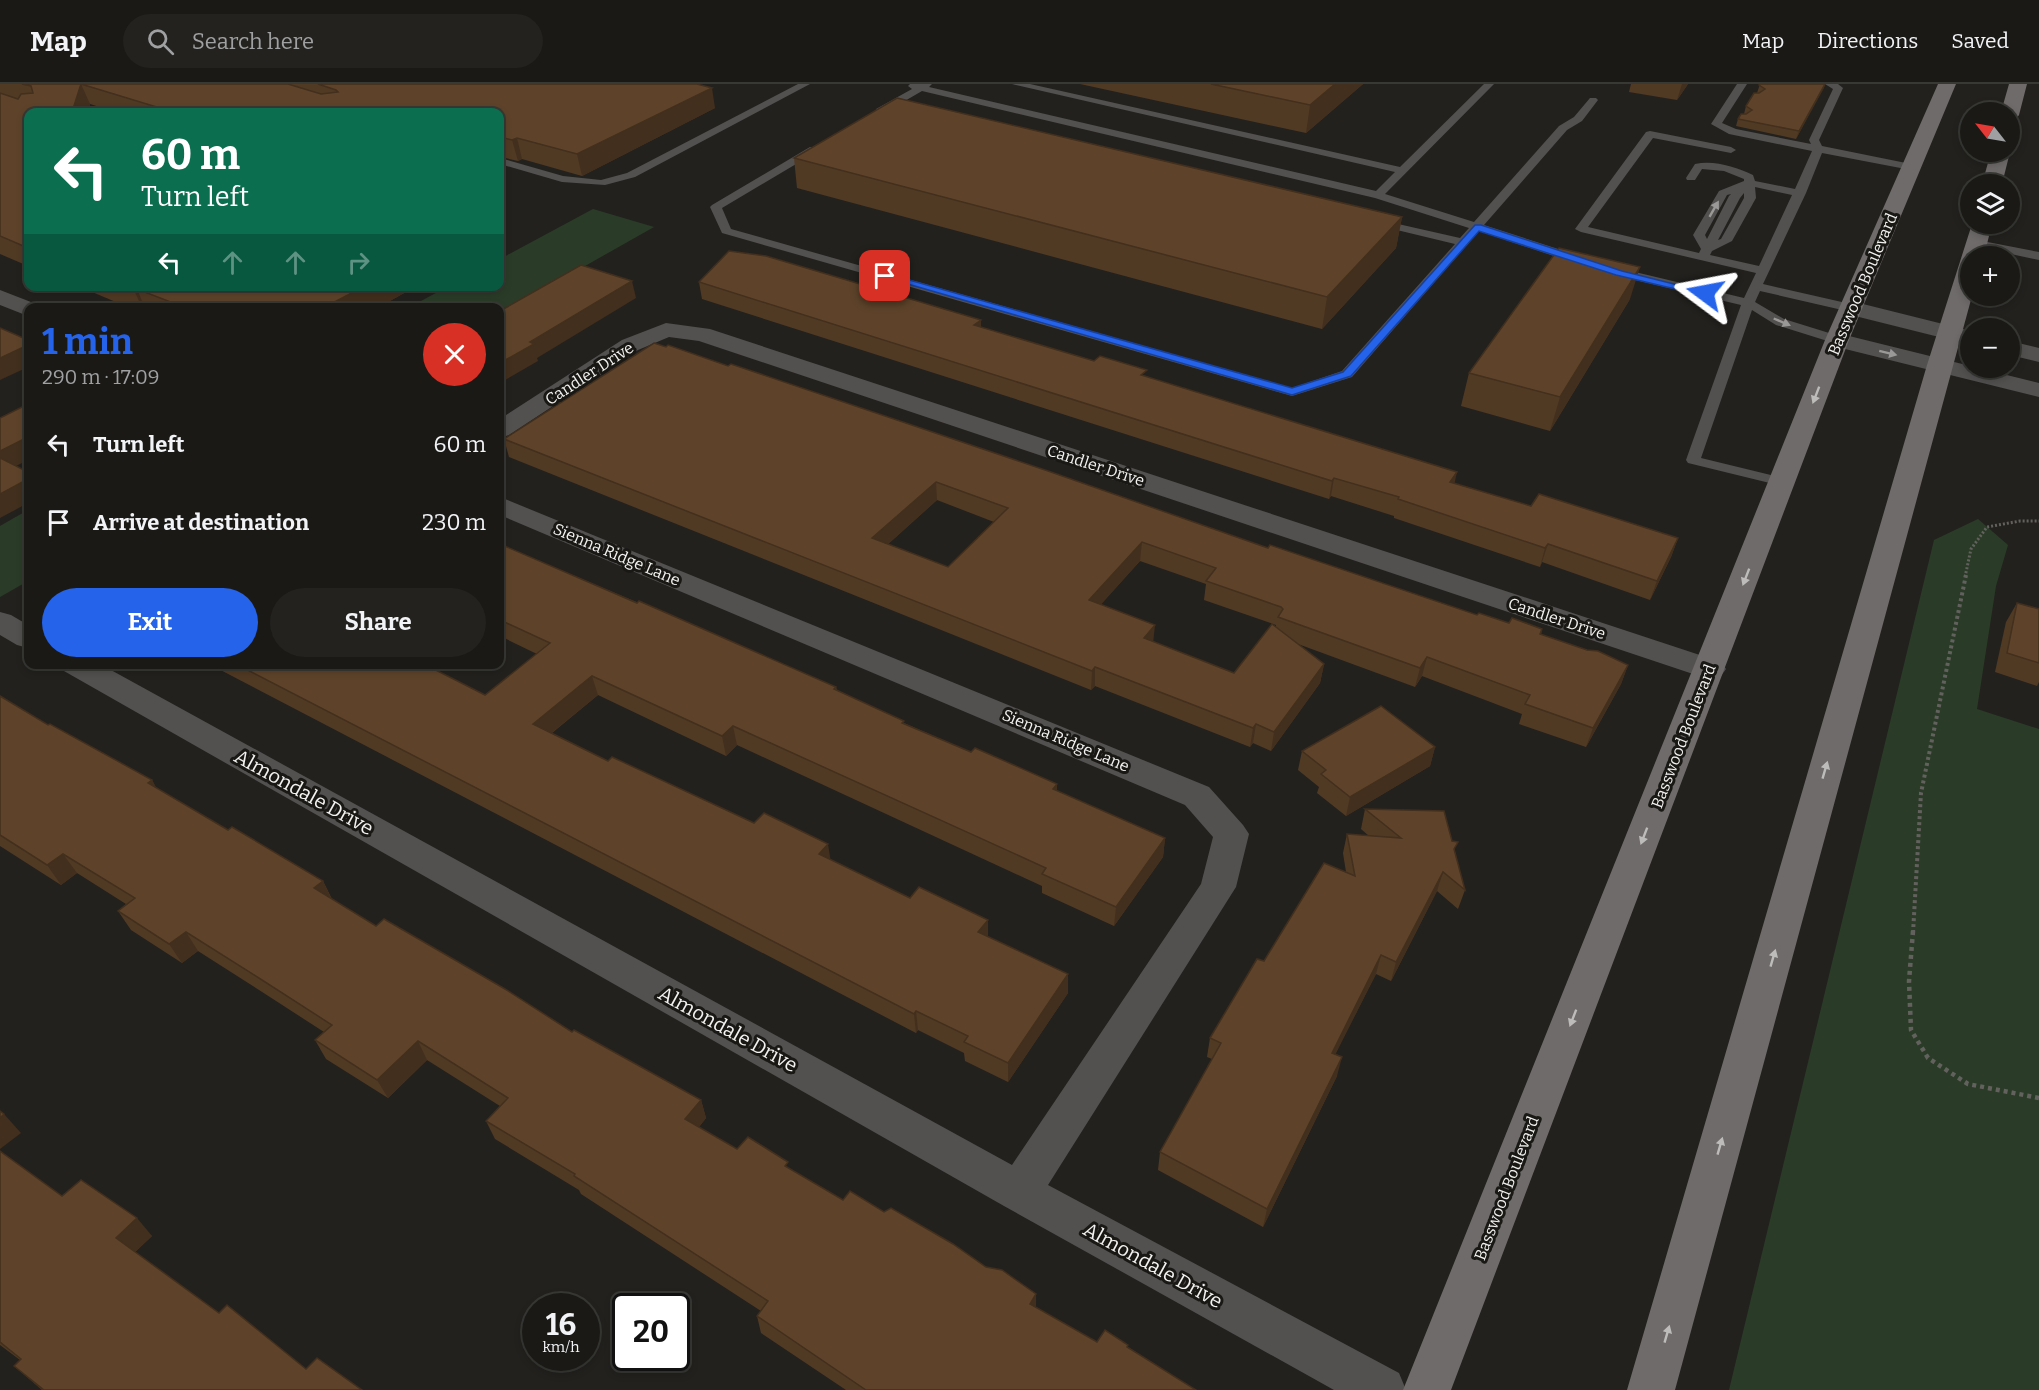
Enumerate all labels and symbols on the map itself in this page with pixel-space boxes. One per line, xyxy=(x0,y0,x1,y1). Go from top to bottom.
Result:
north arrow xyxy=(1960,102,2020,162)
one-way arrow xyxy=(1709,200,1719,217)
street label: Basswood Boulevard xyxy=(1824,210,1901,358)
pin xyxy=(859,250,910,301)
position arrow xyxy=(1673,261,1737,325)
one-way arrow xyxy=(1774,317,1792,327)
street label: Candler Drive xyxy=(542,338,637,409)
one-way arrow xyxy=(1879,348,1897,358)
one-way arrow xyxy=(1811,386,1820,404)
street label: Candler Drive xyxy=(1045,441,1147,490)
street label: Sienna Ridge Lane xyxy=(550,519,683,590)
one-way arrow xyxy=(1740,568,1750,586)
street label: Candler Drive xyxy=(1506,594,1608,643)
street label: Basswood Boulevard xyxy=(1647,661,1720,811)
street label: Sienna Ridge Lane xyxy=(999,705,1132,776)
street label: Almondale Drive xyxy=(230,744,378,840)
one-way arrow xyxy=(1821,761,1830,779)
one-way arrow xyxy=(1639,828,1649,846)
one-way arrow xyxy=(1768,949,1778,967)
street label: Almondale Drive xyxy=(654,981,802,1077)
one-way arrow xyxy=(1567,1009,1577,1027)
street label: Basswood Boulevard xyxy=(1470,1113,1543,1263)
one-way arrow xyxy=(1716,1137,1725,1155)
street label: Almondale Drive xyxy=(1079,1217,1227,1313)
speed limit sign: 20 xyxy=(612,1293,690,1371)
one-way arrow xyxy=(1663,1325,1672,1343)

